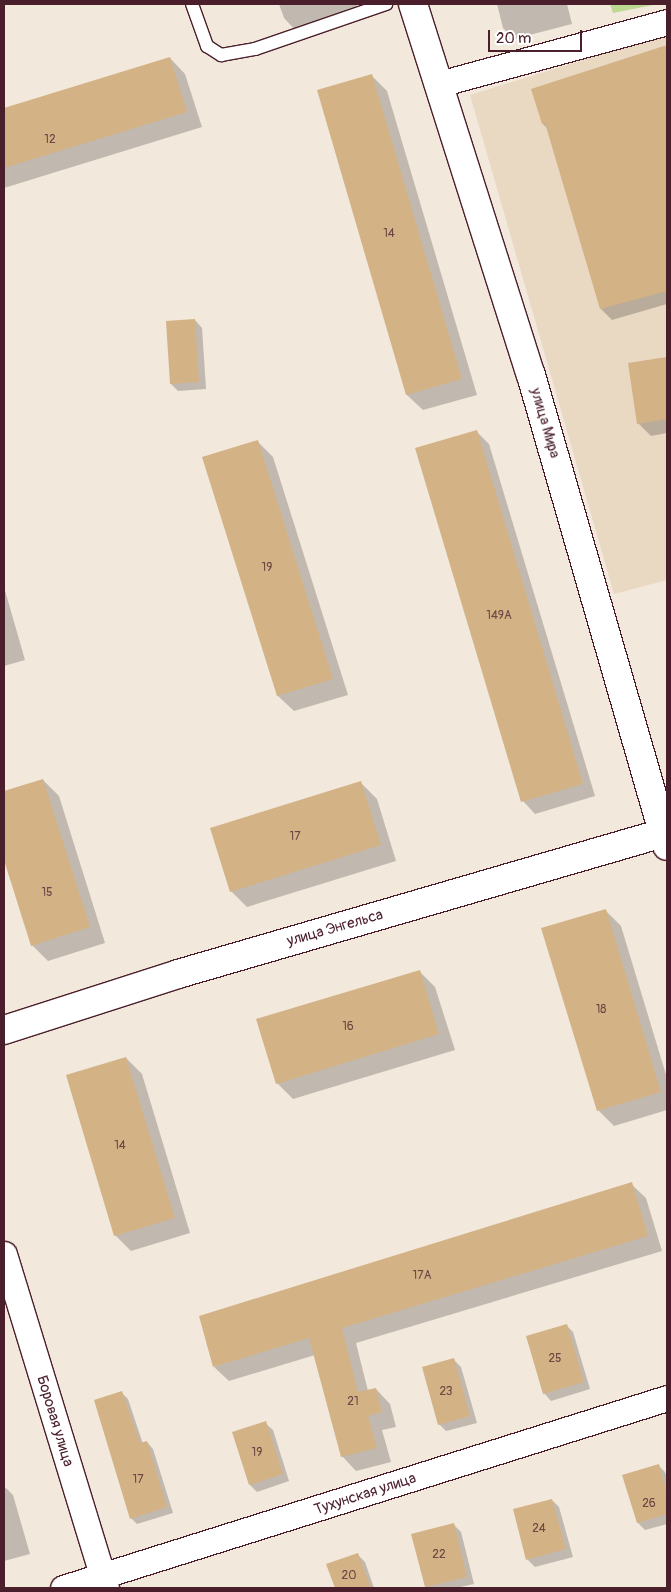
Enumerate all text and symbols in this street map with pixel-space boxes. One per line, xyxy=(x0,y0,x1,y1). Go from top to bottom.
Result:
scale bar xyxy=(491,20,585,52)
text: 20 m xyxy=(496,29,531,48)
house number: 12 xyxy=(44,133,56,147)
house number: 14 xyxy=(383,227,395,241)
street label: улица Мира xyxy=(526,386,564,460)
house number: 19 xyxy=(262,561,272,575)
house number: 149А xyxy=(486,609,512,623)
house number: 17 xyxy=(289,830,301,844)
house number: 15 xyxy=(41,886,53,900)
street label: улица Энгельса xyxy=(285,906,385,950)
house number: 18 xyxy=(596,1003,606,1017)
house number: 16 xyxy=(342,1020,354,1034)
house number: 14 xyxy=(114,1139,126,1153)
house number: 17А xyxy=(413,1269,431,1283)
house number: 25 xyxy=(548,1352,562,1366)
street label: Боровая улица xyxy=(33,1373,77,1469)
house number: 23 xyxy=(439,1385,453,1399)
house number: 21 xyxy=(347,1395,359,1409)
house number: 19 xyxy=(252,1446,262,1460)
street label: Тухунская улица xyxy=(312,1469,418,1519)
house number: 17 xyxy=(132,1473,144,1487)
house number: 26 xyxy=(642,1497,656,1511)
house number: 24 xyxy=(532,1522,546,1536)
house number: 22 xyxy=(432,1548,446,1562)
house number: 20 xyxy=(342,1569,356,1583)

